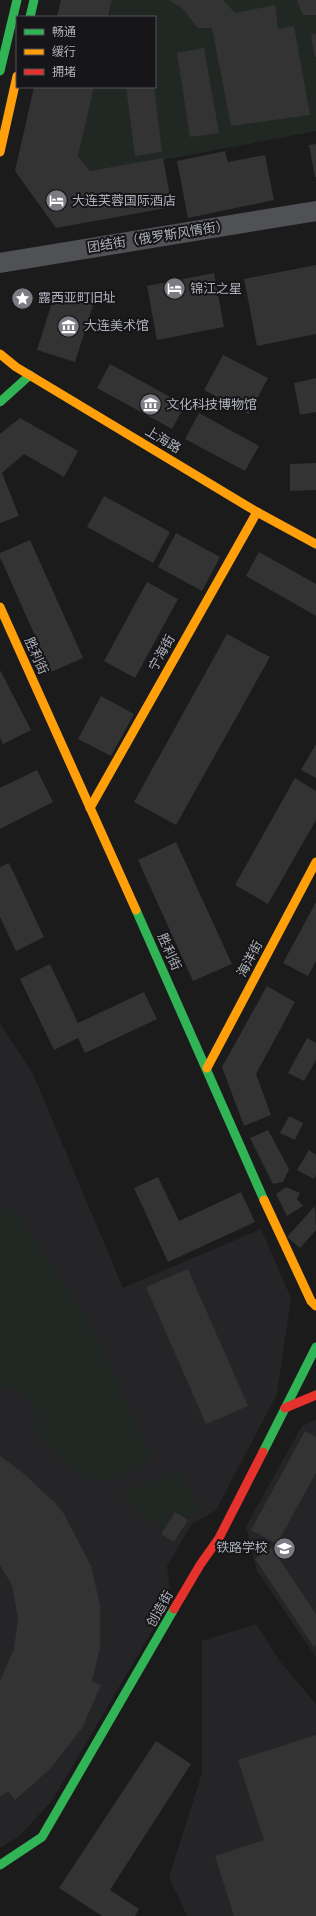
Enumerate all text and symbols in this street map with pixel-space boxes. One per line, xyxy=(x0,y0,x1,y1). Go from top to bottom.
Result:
legend xyxy=(16,16,156,88)
text: 畅通 xyxy=(52,25,76,40)
text: 缓行 xyxy=(52,45,76,60)
text: 拥堵 xyxy=(52,65,76,80)
hotel icon: 大连芙蓉国际酒店 xyxy=(43,188,69,214)
place label: 大连芙蓉国际酒店 xyxy=(72,193,176,209)
street label: 团结街（俄罗斯风情街） xyxy=(86,218,230,256)
hotel icon: 锦江之星 xyxy=(162,276,188,302)
place label: 锦江之星 xyxy=(190,281,242,297)
place icon: 露西亚町旧址 xyxy=(10,285,36,311)
place label: 露西亚町旧址 xyxy=(38,290,116,306)
museum icon: 大连美术馆 xyxy=(55,313,81,339)
place label: 大连美术馆 xyxy=(84,318,149,334)
museum icon: 文化科技博物馆 xyxy=(137,392,163,418)
place label: 文化科技博物馆 xyxy=(166,397,257,413)
street label: 上海路 xyxy=(142,423,184,457)
street label: 宁海街 xyxy=(146,632,178,674)
street label: 胜利街 xyxy=(21,635,51,677)
street label: 胜利街 xyxy=(154,931,184,973)
street label: 海洋街 xyxy=(234,938,266,980)
school or university icon: 铁路学校 xyxy=(271,1535,297,1561)
place label: 铁路学校 xyxy=(216,1540,268,1556)
street label: 创造街 xyxy=(143,1588,177,1630)

